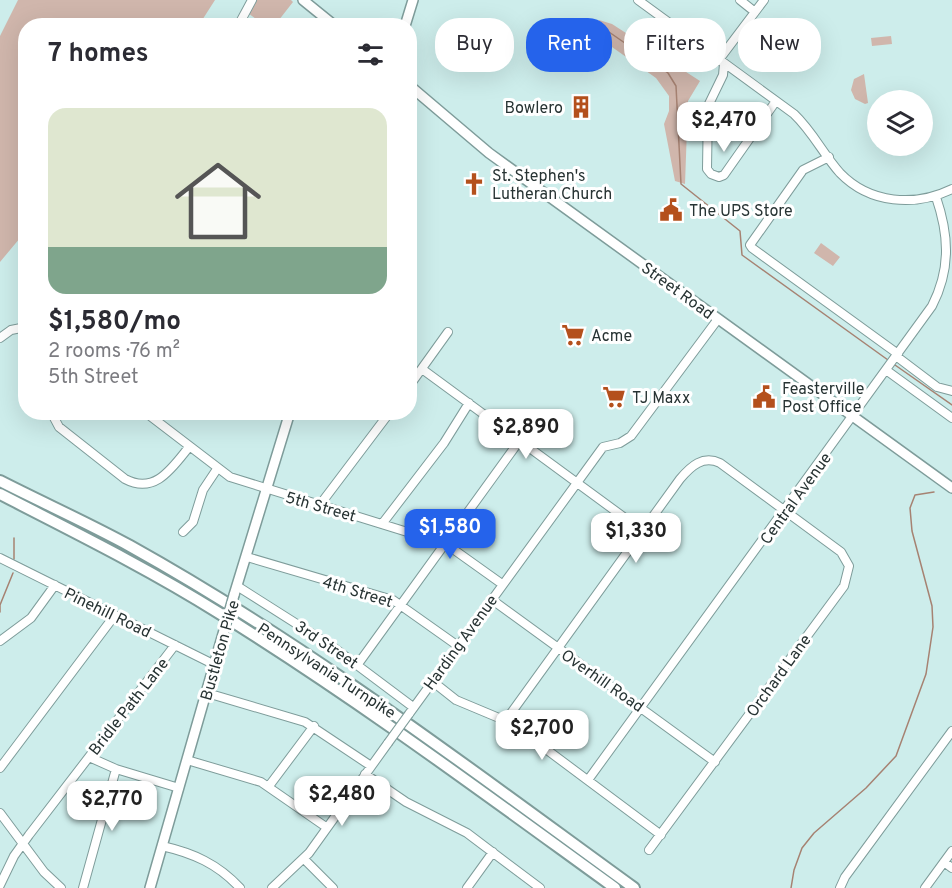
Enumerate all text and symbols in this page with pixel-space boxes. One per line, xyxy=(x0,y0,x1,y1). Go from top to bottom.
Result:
chip: Buy xyxy=(435,18,514,72)
chip: Rent xyxy=(526,18,612,72)
chip: Filters xyxy=(624,18,726,72)
chip: New xyxy=(738,18,821,72)
text: 7 homes xyxy=(48,38,148,71)
icon: filters xyxy=(354,38,387,71)
map controls xyxy=(867,90,933,156)
button: layers xyxy=(867,90,933,156)
building icon: Bowlero xyxy=(568,94,594,120)
place label: Bowlero xyxy=(504,99,563,119)
pin: $2,470 xyxy=(675,102,773,153)
text: $2,470 xyxy=(691,108,757,134)
icon: home xyxy=(164,147,272,255)
place label: St. Stephen's Lutheran Church xyxy=(492,167,612,205)
church icon: St. Stephen's Lutheran Church xyxy=(461,171,487,197)
public building icon: The UPS Store xyxy=(658,197,684,223)
place label: The UPS Store xyxy=(689,202,793,222)
street label: Street Road xyxy=(637,259,717,325)
text: $1,580/mo xyxy=(48,306,181,339)
supermarket icon: Acme xyxy=(560,322,586,348)
place label: Acme xyxy=(591,327,632,347)
text: 2 rooms · 76 m² xyxy=(48,339,180,365)
text: 5th Street xyxy=(48,365,139,391)
place label: Feasterville Post Office xyxy=(782,380,864,418)
supermarket icon: TJ Maxx xyxy=(601,384,627,410)
public building icon: Feasterville Post Office xyxy=(751,384,777,410)
place label: TJ Maxx xyxy=(632,389,690,409)
pin: $2,890 xyxy=(477,409,575,460)
text: $2,890 xyxy=(492,415,560,441)
street label: Central Avenue xyxy=(757,449,837,549)
street label: 5th Street xyxy=(283,488,358,528)
pin: $1,580 xyxy=(401,509,499,560)
pin: $1,330 xyxy=(587,513,685,564)
text: $1,580 xyxy=(419,515,481,541)
text: $1,330 xyxy=(605,519,667,545)
street label: 4th Street xyxy=(320,573,395,613)
street label: Pinehill Road xyxy=(60,584,154,643)
street label: Harding Avenue xyxy=(420,592,503,695)
street label: Bustleton Pike xyxy=(197,598,245,703)
street label: 3rd Street xyxy=(290,617,361,674)
street label: Pennsylvania Turnpike xyxy=(253,619,399,724)
street label: Orchard Lane xyxy=(743,631,816,721)
street label: Overhill Road xyxy=(556,646,647,718)
street label: Bridle Path Lane xyxy=(85,655,174,760)
pin: $2,700 xyxy=(493,710,591,761)
text: $2,700 xyxy=(510,716,574,742)
pin: $2,480 xyxy=(293,776,391,827)
pin: $2,770 xyxy=(63,781,161,832)
text: $2,480 xyxy=(308,782,376,808)
text: $2,770 xyxy=(81,787,143,813)

